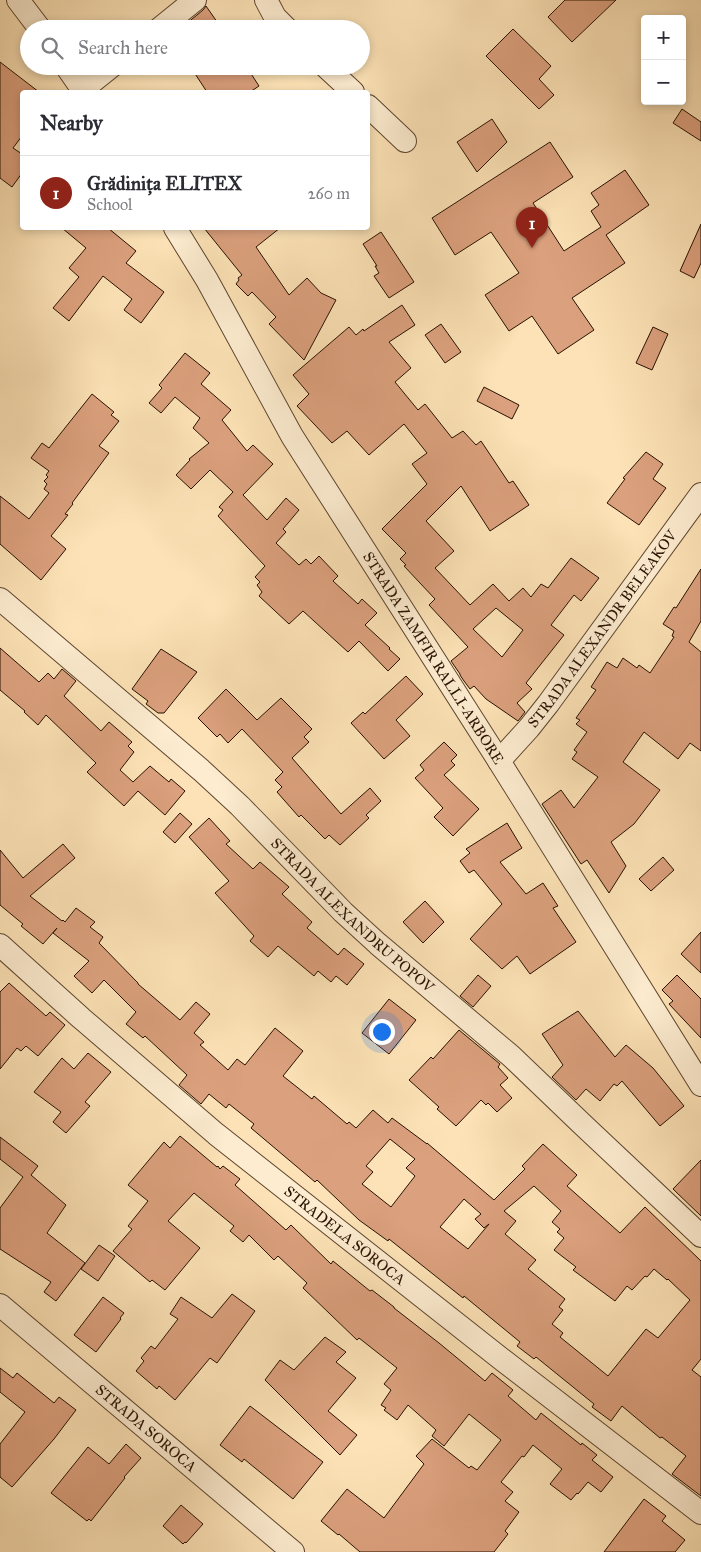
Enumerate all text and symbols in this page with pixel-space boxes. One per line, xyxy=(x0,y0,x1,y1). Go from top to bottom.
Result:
map controls xyxy=(641,15,686,105)
button: + xyxy=(641,15,686,60)
search box xyxy=(20,20,370,75)
icon: search xyxy=(38,34,66,62)
text: Search here xyxy=(78,36,168,59)
button: − xyxy=(641,60,686,105)
text: Nearby xyxy=(40,110,103,136)
text: Grădinița ELITEX xyxy=(87,172,242,195)
text: 1 xyxy=(53,184,59,203)
text: 260 m xyxy=(308,184,350,203)
text: School xyxy=(87,195,132,214)
pin: 1 xyxy=(516,207,548,248)
street label: STRADA ALEXANDR BELEAKOV xyxy=(524,526,681,731)
street label: STRADA ZAMFIR RALLI-ARBORE xyxy=(359,549,508,768)
street label: STRADA ALEXANDRU POPOV xyxy=(267,834,438,997)
your location xyxy=(369,1019,395,1045)
street label: STRADELA SOROCА xyxy=(280,1182,409,1289)
street label: STRADA SOROCA xyxy=(92,1380,200,1476)

